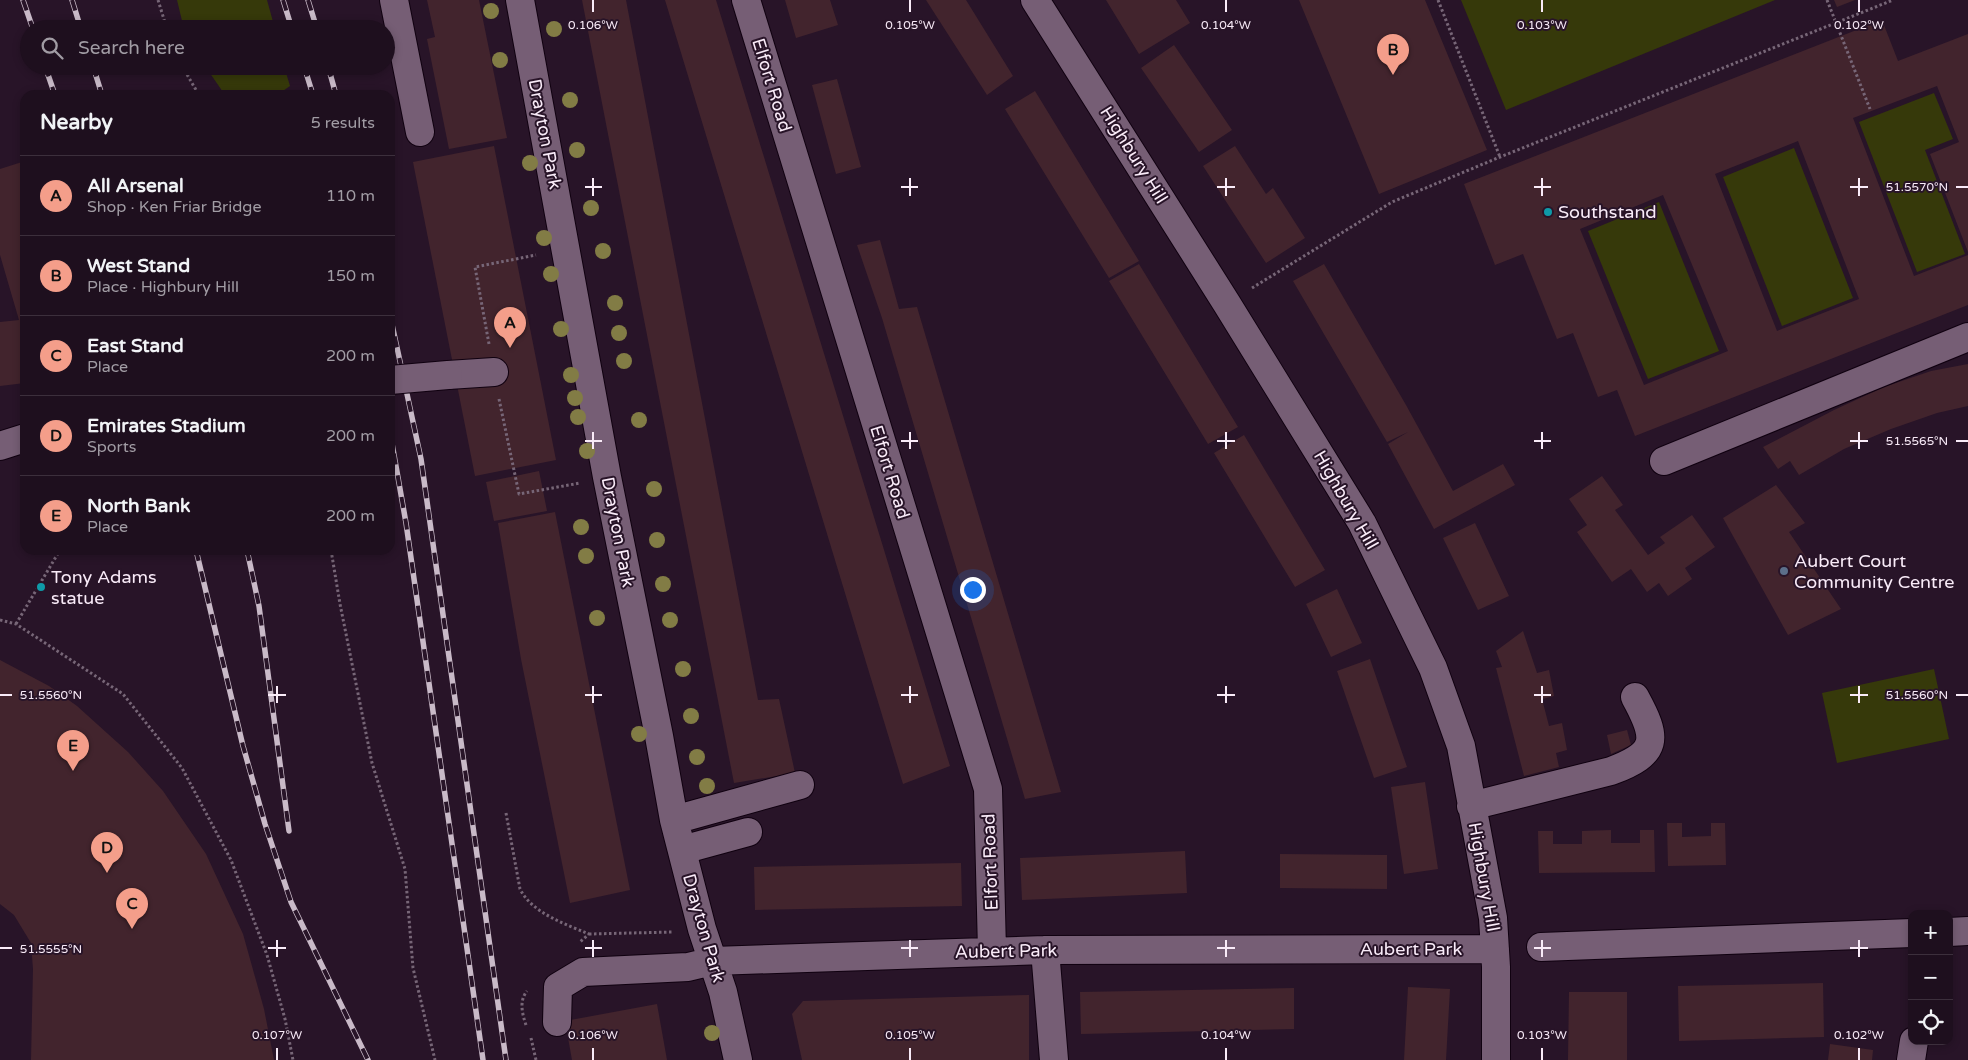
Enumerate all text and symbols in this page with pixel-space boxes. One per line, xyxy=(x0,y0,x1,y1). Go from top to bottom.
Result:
text: 0.106°W xyxy=(568,18,618,32)
text: 0.105°W xyxy=(885,18,935,32)
text: 0.104°W xyxy=(1201,18,1251,32)
text: 0.103°W xyxy=(1517,18,1567,32)
text: 0.102°W xyxy=(1834,18,1884,32)
search box xyxy=(20,20,395,75)
icon: search xyxy=(38,34,66,62)
pin: B xyxy=(1377,34,1409,75)
street label: Elfort Road xyxy=(747,35,797,135)
text: Search here xyxy=(78,37,185,59)
street label: Drayton Park xyxy=(524,77,567,191)
street label: Highbury Hill xyxy=(1095,102,1173,208)
text: Nearby xyxy=(40,110,113,135)
text: 5 results xyxy=(311,113,375,133)
text: All Arsenal xyxy=(87,175,184,197)
text: 51.5570°N xyxy=(1886,180,1948,194)
text: A xyxy=(50,186,62,206)
text: 110 m xyxy=(326,186,375,206)
text: Shop · Ken Friar Bridge xyxy=(87,197,261,217)
place label: Southstand xyxy=(1558,201,1657,223)
marker: Southstand xyxy=(1542,206,1554,218)
text: West Stand xyxy=(87,255,190,277)
text: B xyxy=(50,266,62,286)
text: 150 m xyxy=(326,266,375,286)
text: Place · Highbury Hill xyxy=(87,277,239,297)
pin: A xyxy=(494,307,526,348)
text: East Stand xyxy=(87,335,184,357)
text: C xyxy=(50,346,62,366)
text: 200 m xyxy=(326,346,375,366)
text: Place xyxy=(87,357,128,377)
text: Emirates Stadium xyxy=(87,415,246,437)
street label: Elfort Road xyxy=(865,422,915,522)
text: D xyxy=(50,426,62,446)
text: 200 m xyxy=(326,426,375,446)
text: 51.5565°N xyxy=(1886,434,1948,448)
text: Sports xyxy=(87,437,136,457)
street label: Highbury Hill xyxy=(1309,447,1383,553)
street label: Drayton Park xyxy=(597,475,640,589)
text: North Bank xyxy=(87,495,190,517)
text: E xyxy=(51,506,61,526)
text: 200 m xyxy=(326,506,375,526)
text: Place xyxy=(87,517,128,537)
place label: Aubert Court Community Centre xyxy=(1794,550,1955,593)
marker: Aubert Court Community Centre xyxy=(1778,565,1790,577)
place label: Tony Adams statue xyxy=(51,566,157,609)
your location xyxy=(960,577,986,603)
marker: Tony Adams statue xyxy=(35,581,47,593)
text: 51.5560°N xyxy=(20,688,82,702)
text: 51.5560°N xyxy=(1886,688,1948,702)
pin: E xyxy=(57,730,89,771)
street label: Elfort Road xyxy=(977,813,1003,911)
street label: Highbury Hill xyxy=(1464,821,1504,933)
pin: D xyxy=(91,832,123,873)
street label: Drayton Park xyxy=(678,871,730,985)
pin: C xyxy=(116,888,148,929)
map controls xyxy=(1908,910,1953,1045)
button: + xyxy=(1908,910,1953,955)
street label: Aubert Park xyxy=(1360,938,1462,960)
street label: Aubert Park xyxy=(955,939,1058,963)
text: 51.5555°N xyxy=(20,942,82,956)
button: − xyxy=(1908,955,1953,1000)
button: locate xyxy=(1908,1000,1953,1045)
text: 0.107°W xyxy=(252,1028,302,1042)
text: 0.106°W xyxy=(568,1028,618,1042)
text: 0.105°W xyxy=(885,1028,935,1042)
text: 0.104°W xyxy=(1201,1028,1251,1042)
text: 0.103°W xyxy=(1517,1028,1567,1042)
text: 0.102°W xyxy=(1834,1028,1884,1042)

